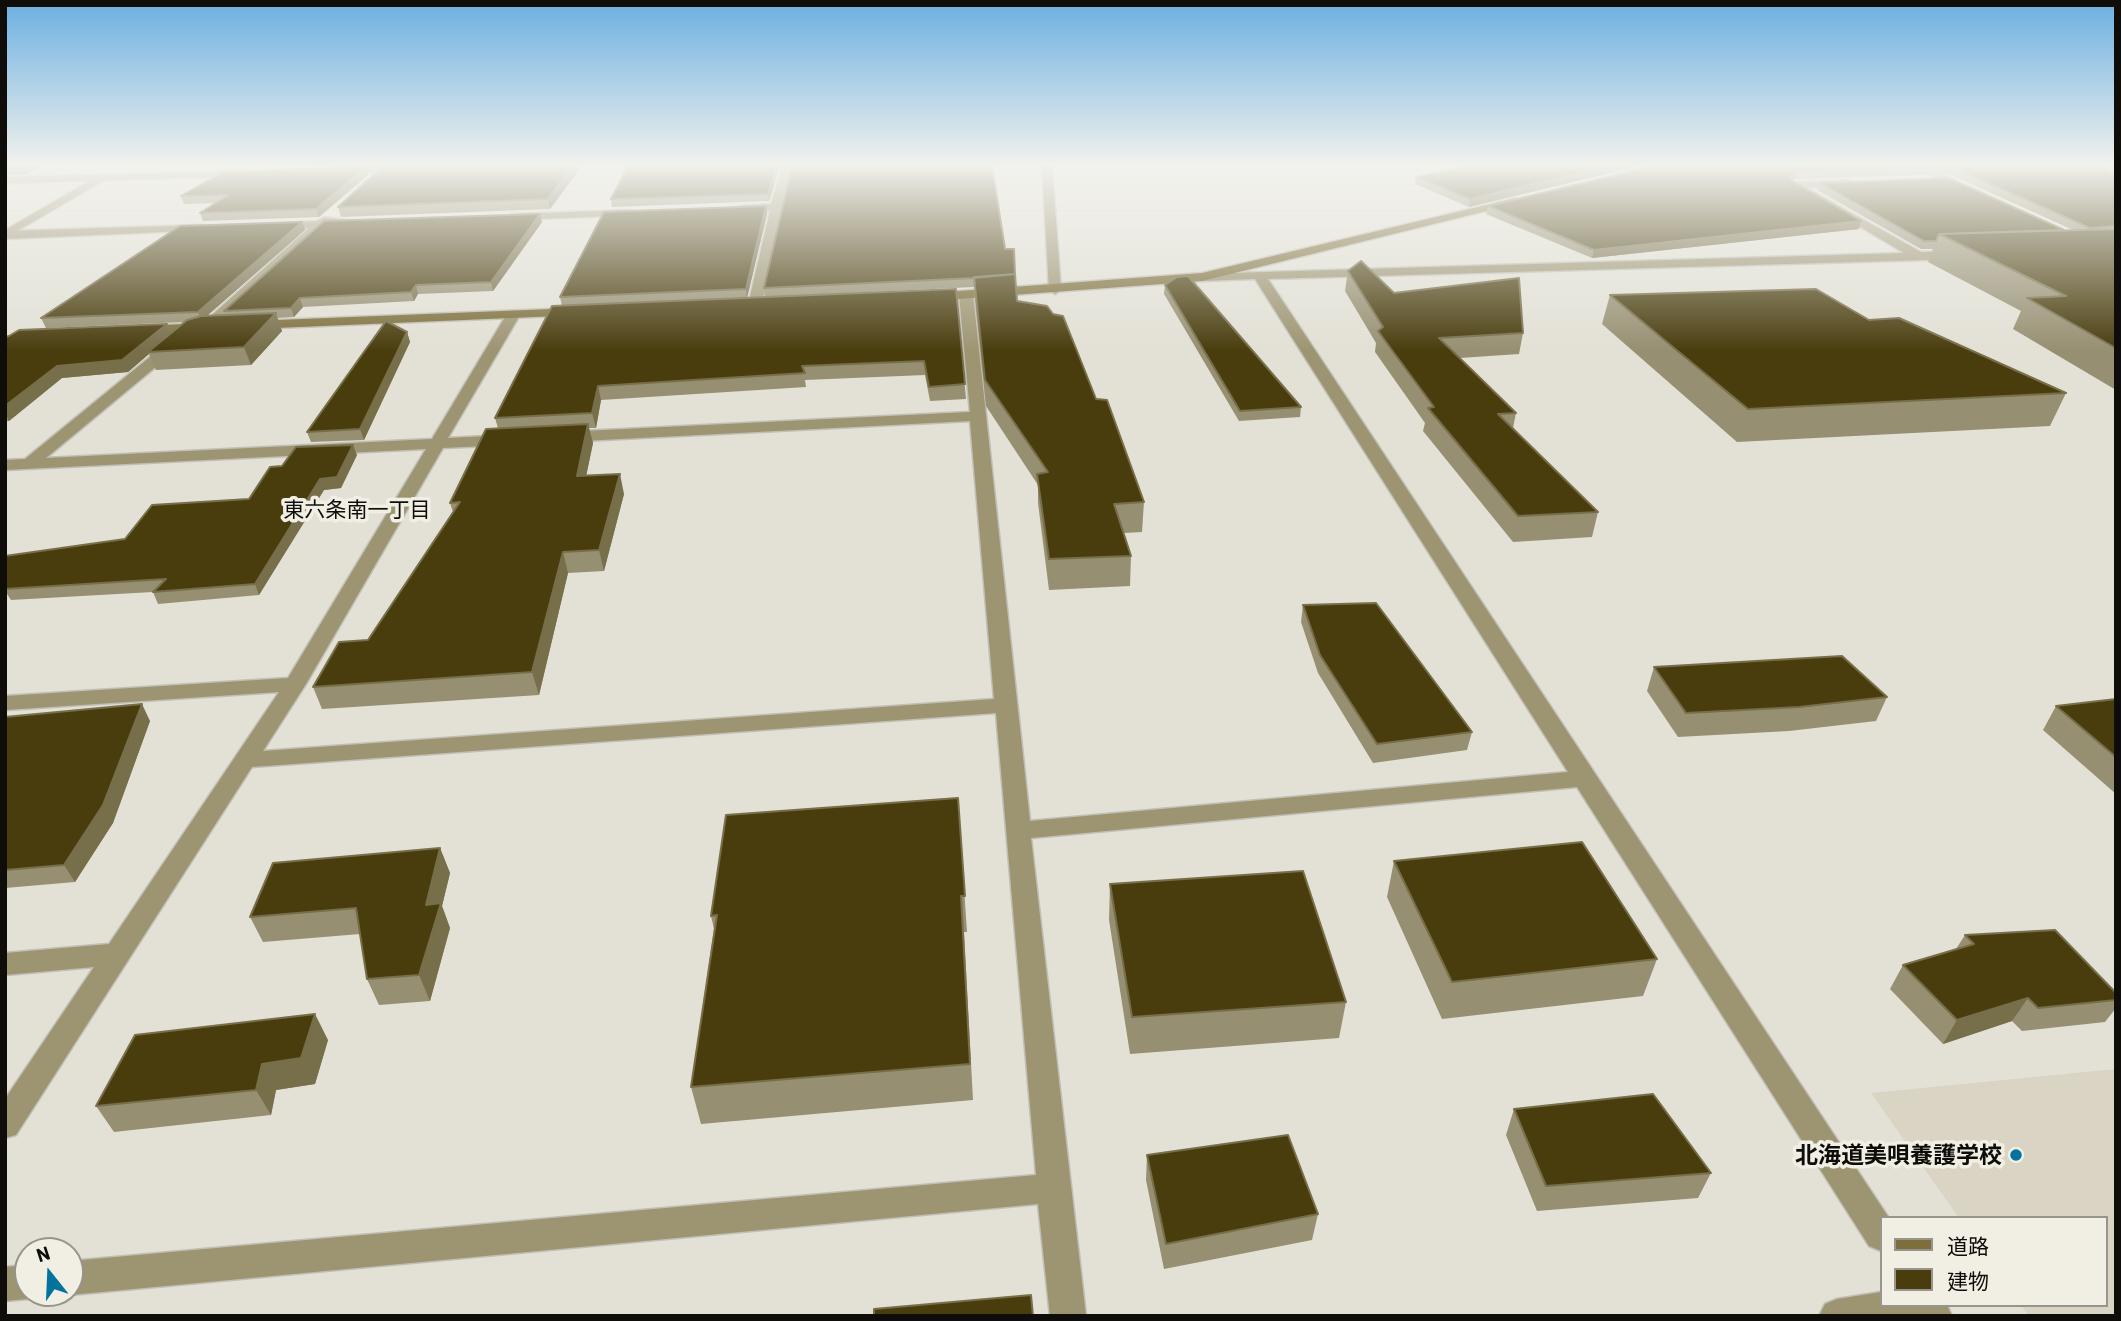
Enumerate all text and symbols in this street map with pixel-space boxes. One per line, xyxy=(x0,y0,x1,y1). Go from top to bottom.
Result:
district label: 東六条南一丁目 xyxy=(284,497,430,523)
place label: 北海道美唄養護学校 xyxy=(1795,1141,2002,1169)
marker: 北海道美唄養護学校 xyxy=(2008,1147,2024,1163)
legend xyxy=(1880,1216,2107,1307)
text: 道路 xyxy=(1947,1233,1989,1258)
north arrow xyxy=(14,1237,84,1307)
text: N xyxy=(33,1241,53,1266)
text: 建物 xyxy=(1947,1268,1989,1293)

